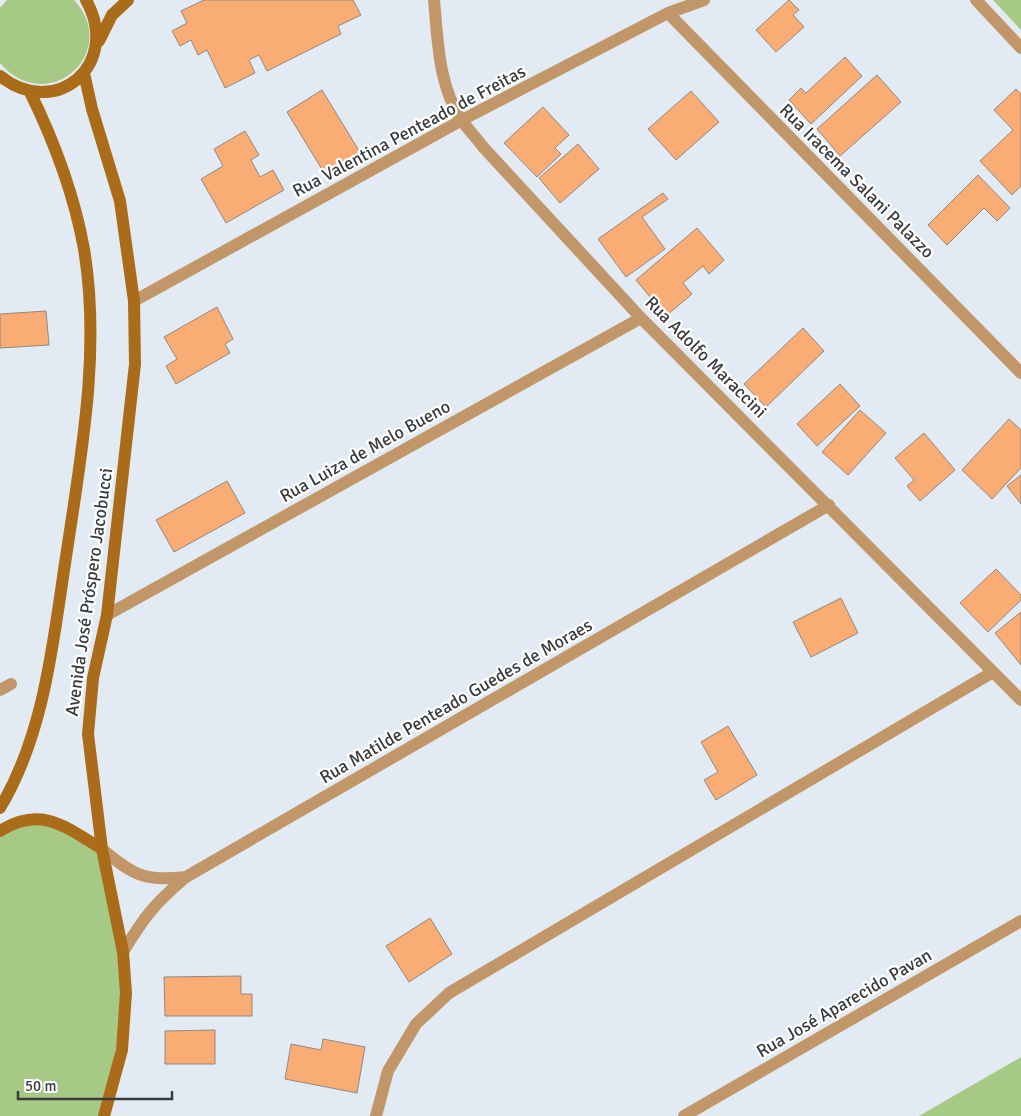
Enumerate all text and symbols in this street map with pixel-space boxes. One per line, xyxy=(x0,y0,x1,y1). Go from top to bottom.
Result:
street label: Rua Valentina Penteado de Freitas xyxy=(289,60,529,202)
street label: Rua Iracema Salani Palazzo xyxy=(775,99,939,263)
street label: Rua Adolfo Maraccini xyxy=(640,291,772,423)
street label: Rua Luiza de Melo Bueno xyxy=(276,395,454,507)
street label: Avenida José Próspero Jacobucci xyxy=(61,466,117,718)
street label: Rua Matilde Penteado Guedes de Moraes xyxy=(316,614,596,788)
street label: Rua José Aparecido Pavan xyxy=(752,944,936,1062)
scale bar xyxy=(18,1068,171,1100)
text: 50 m xyxy=(25,1077,56,1095)

